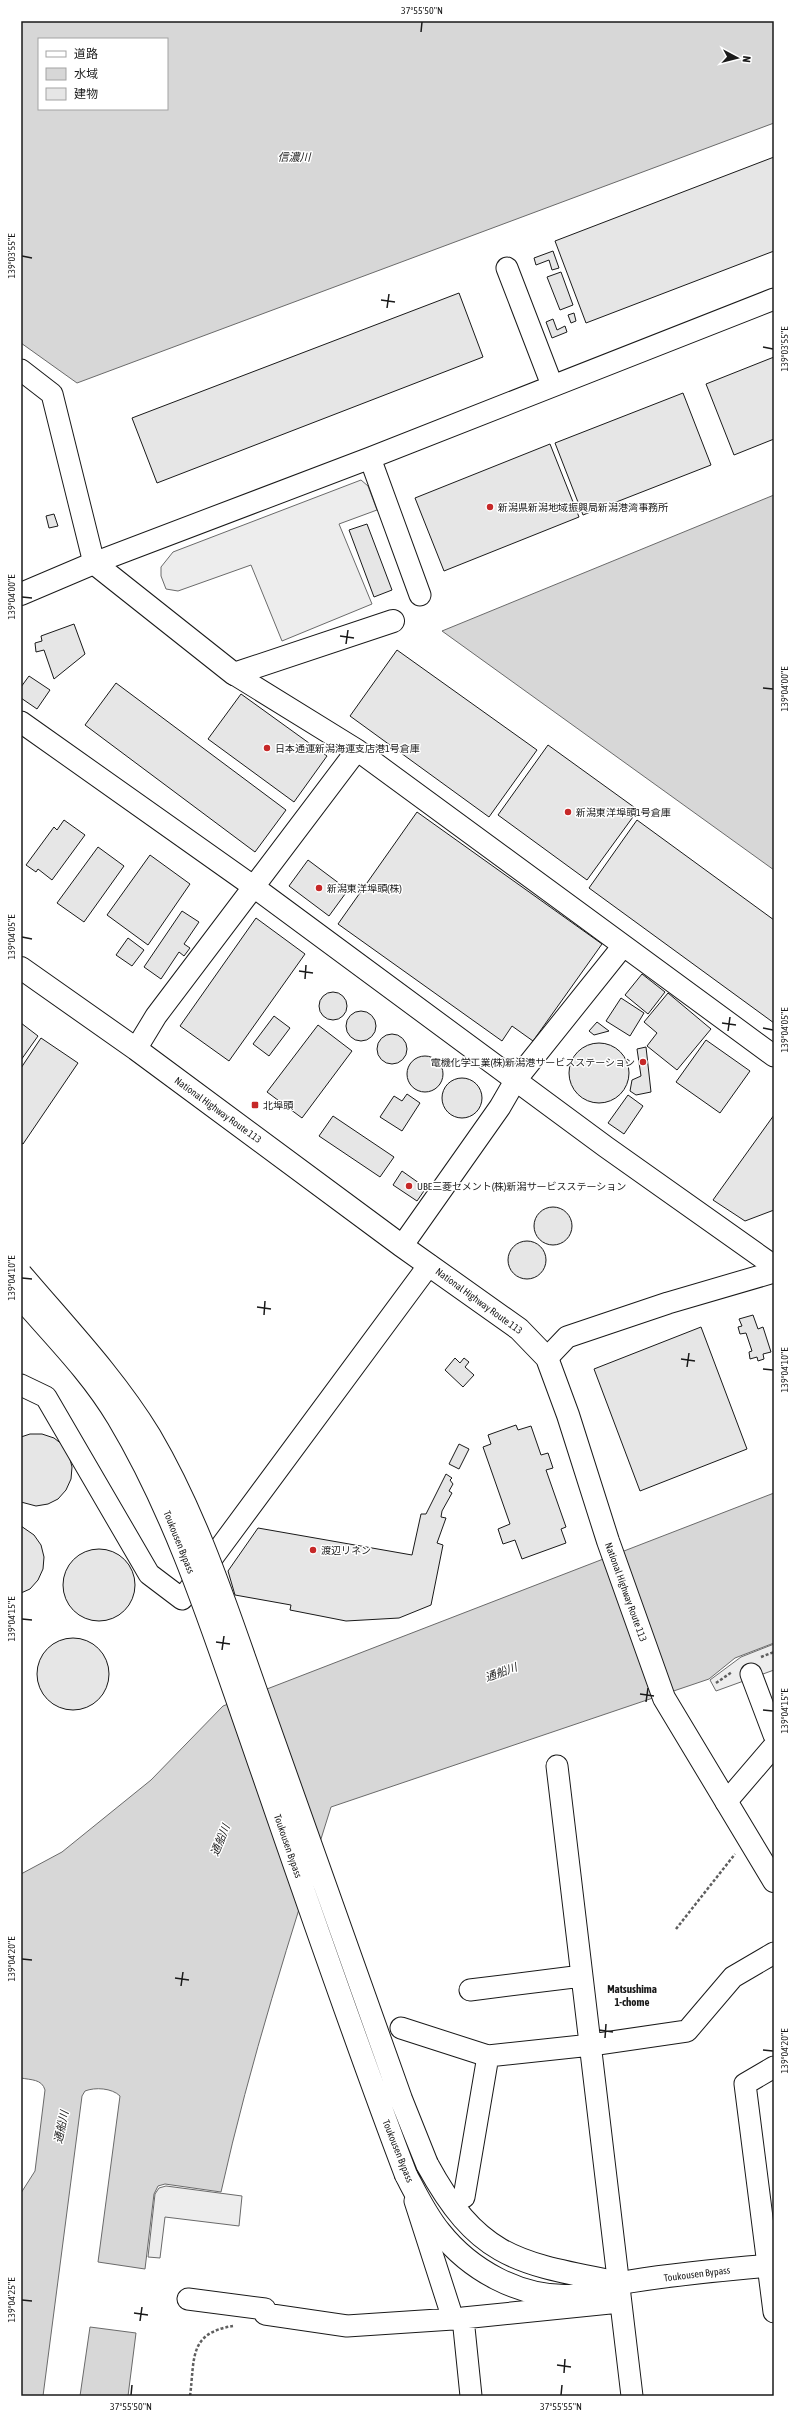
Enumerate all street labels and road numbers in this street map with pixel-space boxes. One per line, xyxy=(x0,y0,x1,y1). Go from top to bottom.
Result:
street label: National Highway Route 113 xyxy=(172,1075,264,1145)
street label: National Highway Route 113 xyxy=(433,1266,525,1336)
street label: Toukousen Bypass xyxy=(161,1509,197,1575)
street label: National Highway Route 113 xyxy=(603,1541,649,1643)
street label: Toukousen Bypass xyxy=(272,1813,304,1880)
street label: Toukousen Bypass xyxy=(380,2118,416,2184)
street label: Toukousen Bypass xyxy=(663,2264,731,2284)

